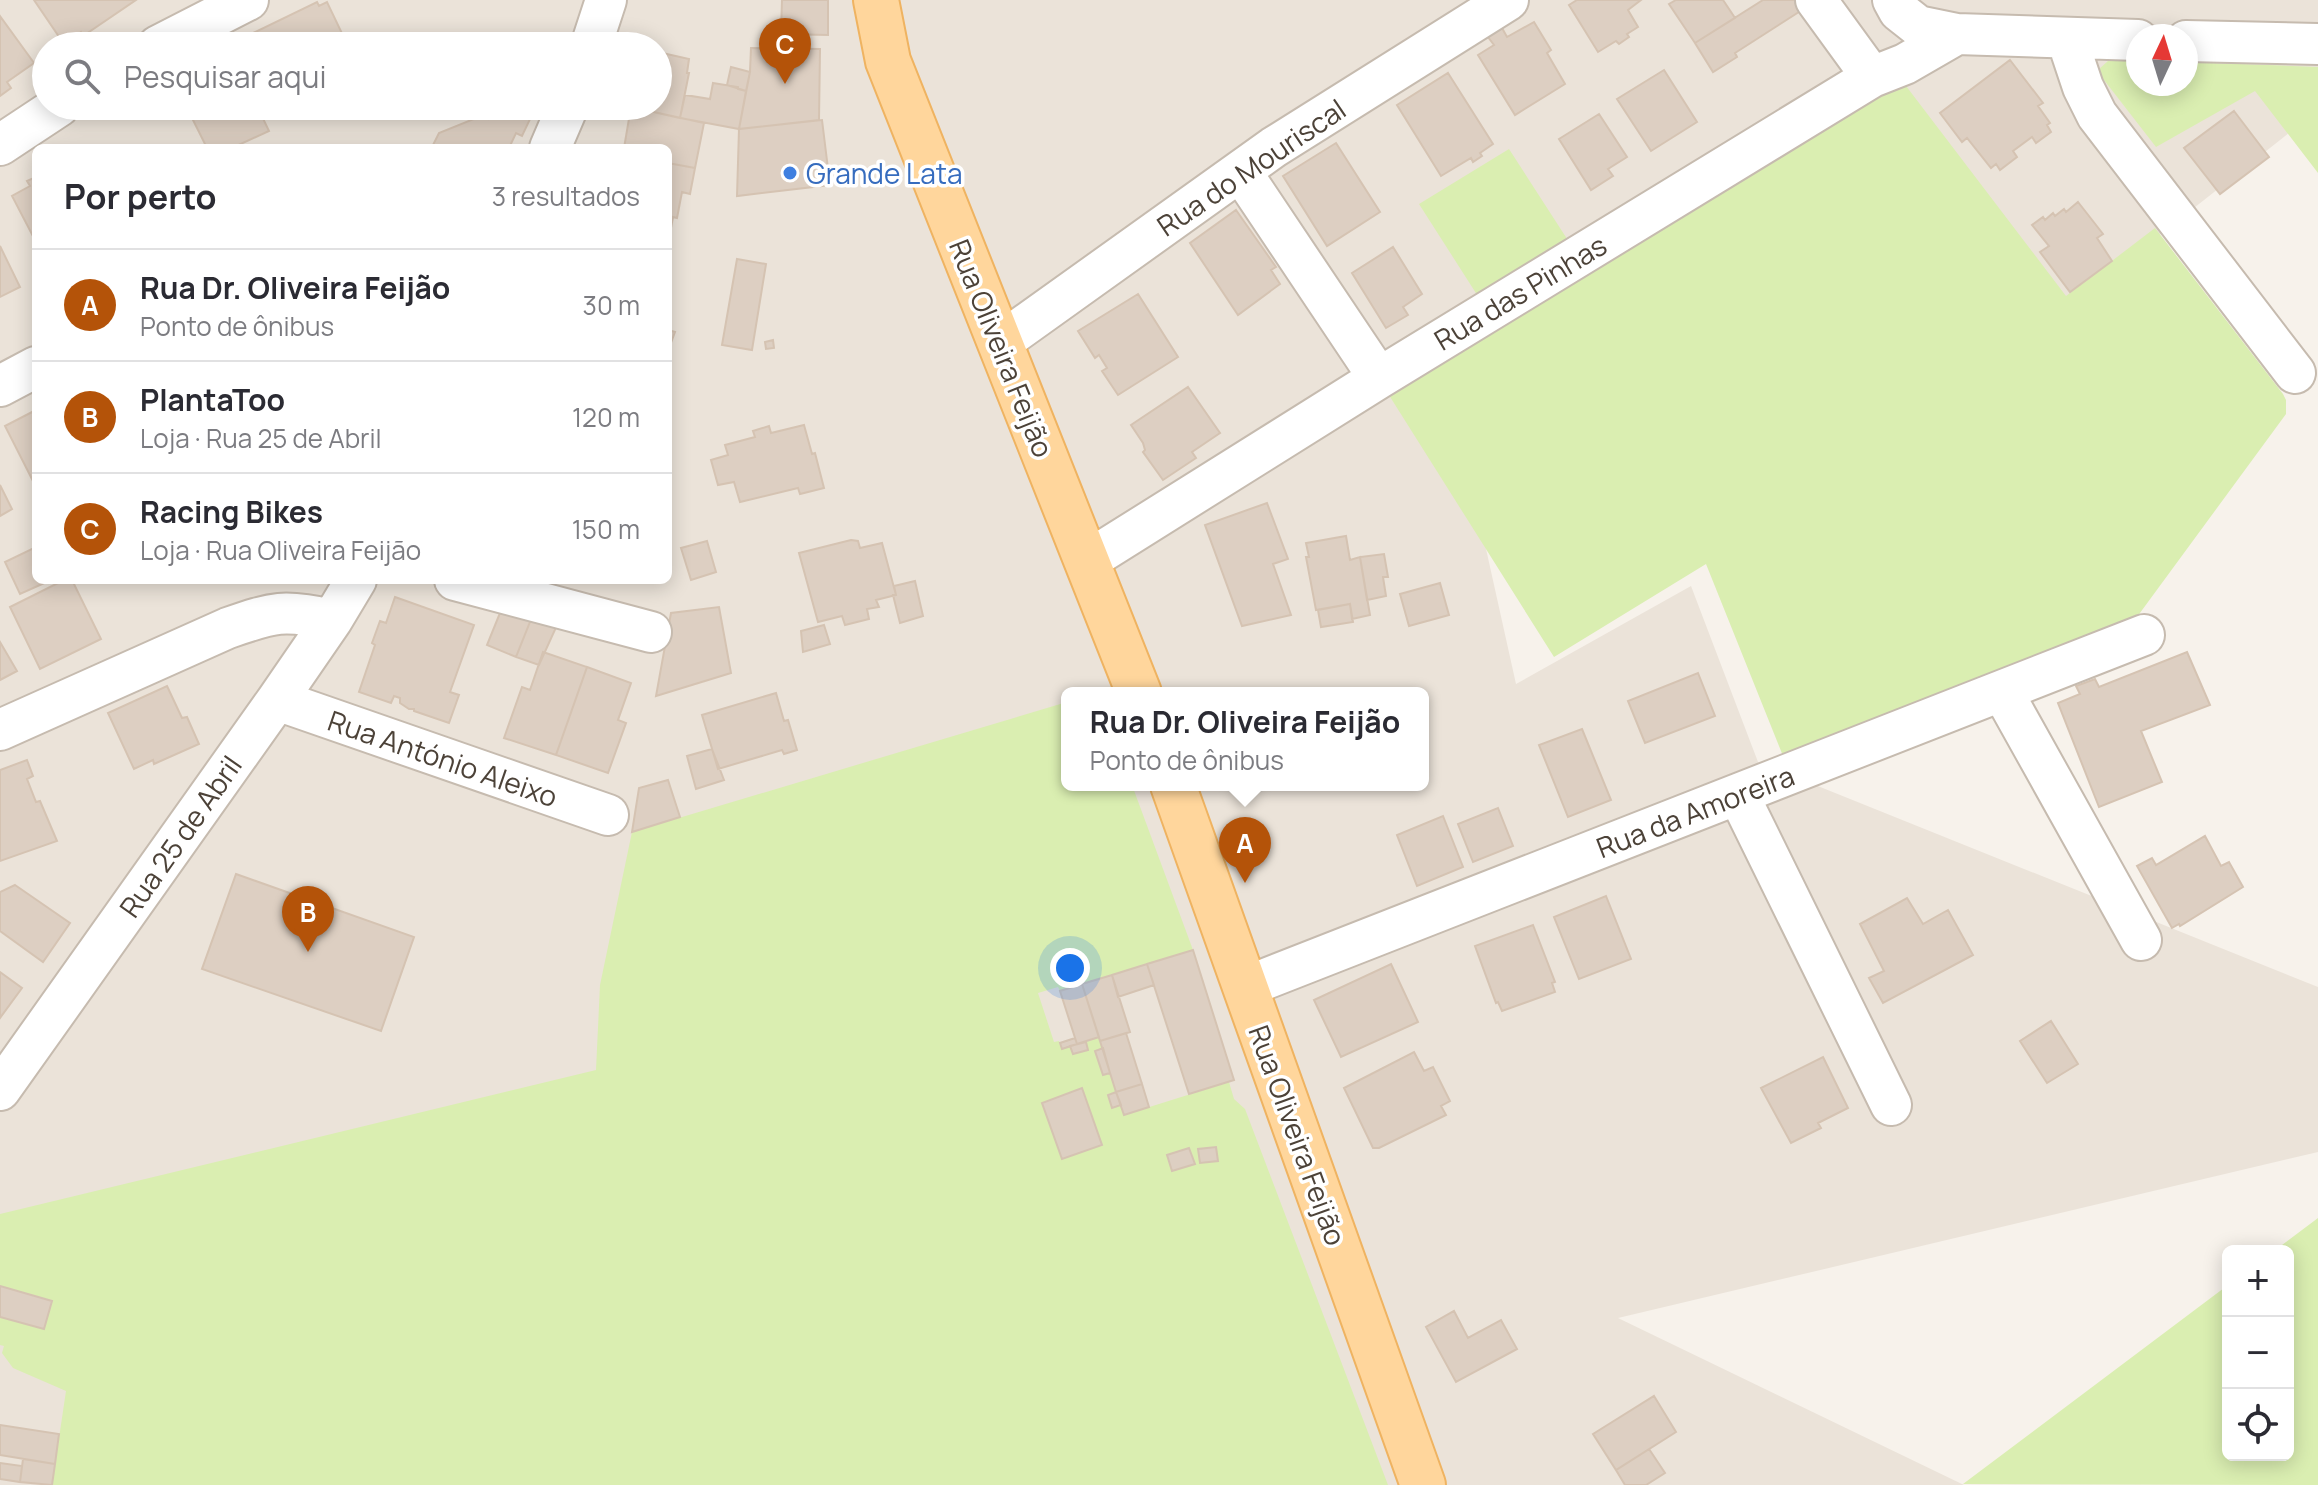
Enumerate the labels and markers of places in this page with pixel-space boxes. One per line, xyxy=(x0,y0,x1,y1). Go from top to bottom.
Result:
pin: C xyxy=(759,18,811,84)
place label: Grande Lata xyxy=(806,154,963,192)
marker: Grande Lata xyxy=(781,164,799,182)
pin: A xyxy=(1219,817,1271,883)
pin: B xyxy=(282,886,334,952)

